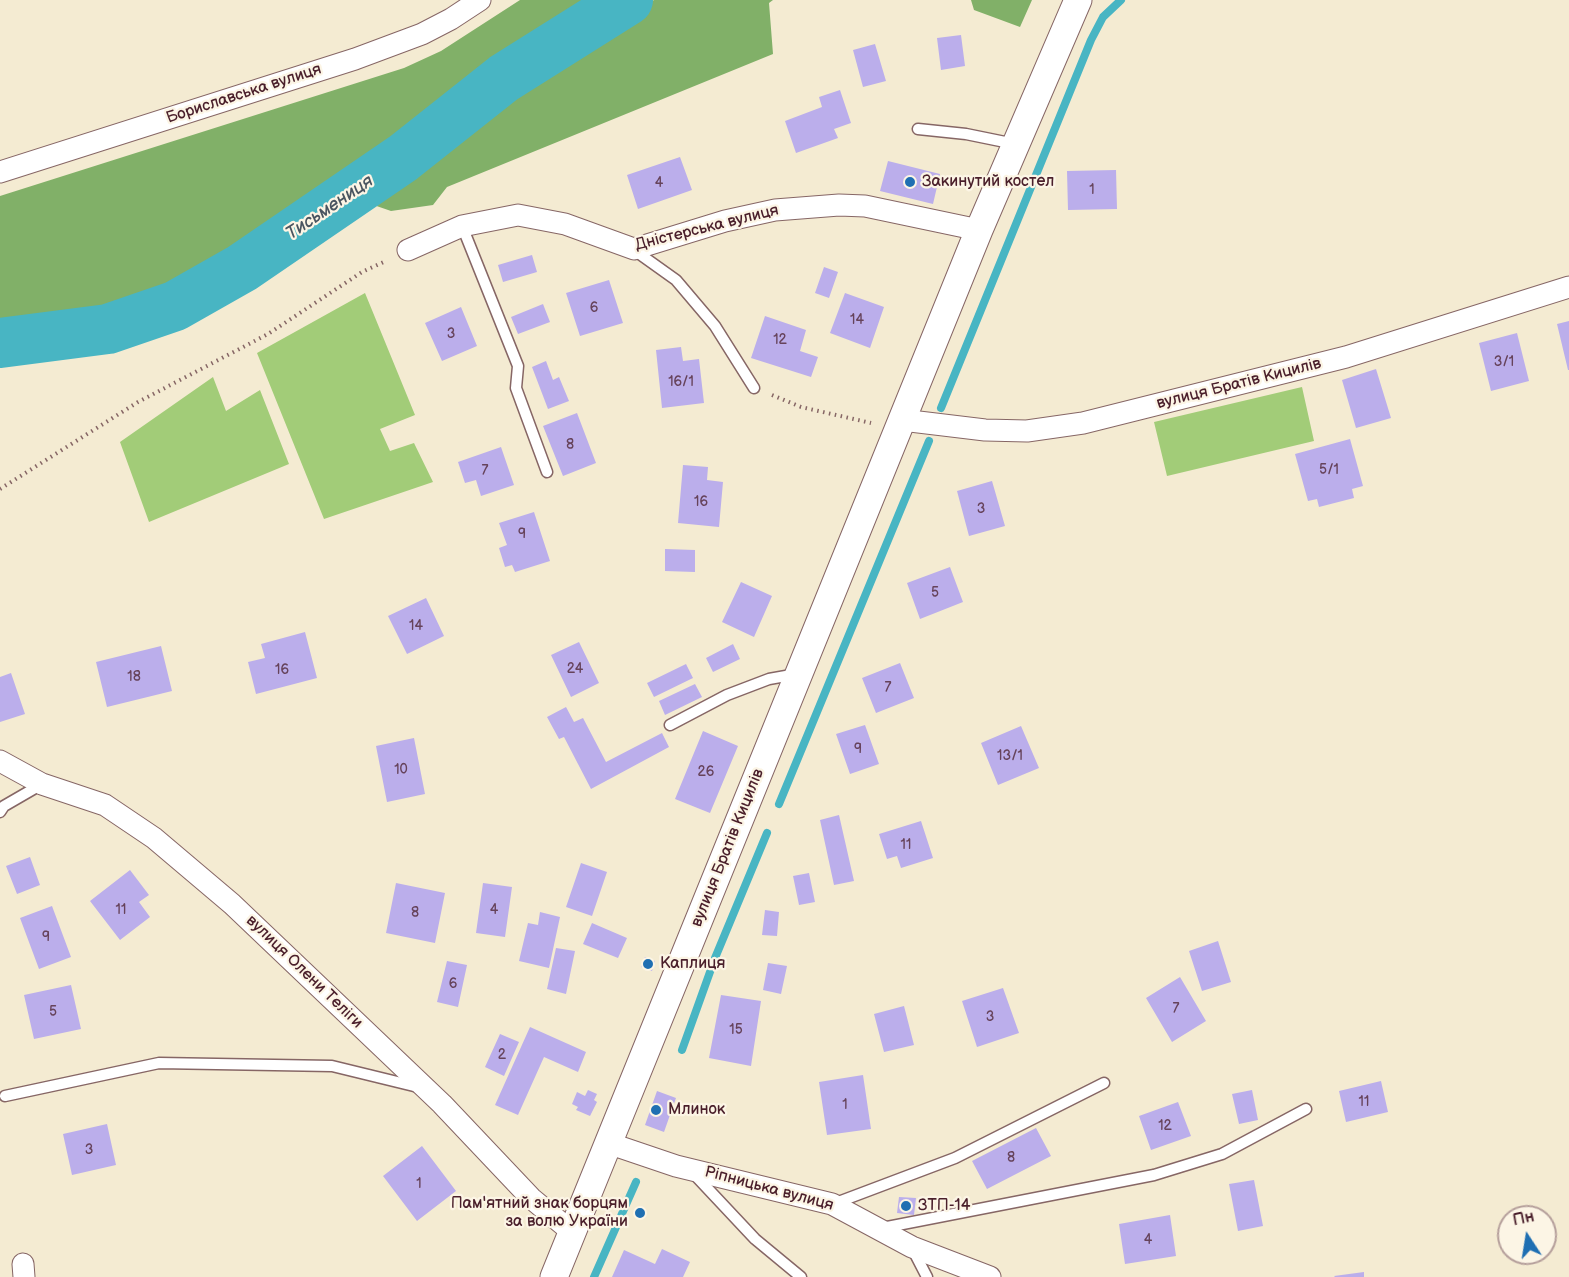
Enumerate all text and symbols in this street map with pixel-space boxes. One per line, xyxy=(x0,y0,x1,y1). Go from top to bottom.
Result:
street label: Бориславська вулиця xyxy=(164,60,324,128)
water label: Тисьмениця xyxy=(282,171,378,245)
place label: Закинутий костел xyxy=(922,172,1054,192)
house number: 4 xyxy=(655,175,663,191)
marker: Закинутий костел xyxy=(903,175,917,189)
house number: 1 xyxy=(1089,182,1095,198)
street label: Дністерська вулиця xyxy=(633,201,781,255)
house number: 6 xyxy=(590,300,598,316)
house number: 14 xyxy=(850,312,864,328)
house number: 3 xyxy=(447,326,455,342)
house number: 12 xyxy=(773,332,787,348)
street label: вулиця Братів Кицилів xyxy=(1155,354,1323,414)
house number: 3/1 xyxy=(1494,354,1514,370)
house number: 16/1 xyxy=(668,374,694,390)
house number: 8 xyxy=(566,437,574,453)
house number: 5/1 xyxy=(1319,462,1339,478)
house number: 7 xyxy=(482,463,488,479)
house number: 16 xyxy=(694,494,708,510)
house number: 3 xyxy=(977,501,985,517)
house number: 9 xyxy=(518,526,526,542)
house number: 5 xyxy=(931,585,939,601)
house number: 14 xyxy=(409,618,423,634)
house number: 24 xyxy=(567,661,583,677)
house number: 16 xyxy=(275,662,289,678)
house number: 18 xyxy=(127,669,141,685)
house number: 7 xyxy=(885,680,891,696)
house number: 9 xyxy=(854,741,862,757)
house number: 13/1 xyxy=(997,748,1023,764)
house number: 10 xyxy=(394,762,408,778)
house number: 26 xyxy=(698,764,714,780)
street label: вулиця Братів Кицилів xyxy=(687,766,769,930)
house number: 11 xyxy=(901,837,911,853)
house number: 11 xyxy=(116,902,126,918)
house number: 4 xyxy=(490,902,498,918)
house number: 8 xyxy=(411,905,419,921)
street label: вулиця Олени Теліги xyxy=(242,911,366,1033)
house number: 9 xyxy=(42,929,50,945)
place label: Каплиця xyxy=(660,954,725,974)
marker: Каплиця xyxy=(641,957,655,971)
house number: 6 xyxy=(449,976,457,992)
house number: 7 xyxy=(1173,1001,1179,1017)
house number: 5 xyxy=(49,1004,57,1020)
house number: 3 xyxy=(986,1009,994,1025)
house number: 15 xyxy=(729,1022,743,1038)
house number: 2 xyxy=(498,1047,506,1063)
house number: 11 xyxy=(1359,1094,1369,1110)
house number: 1 xyxy=(842,1097,848,1113)
place label: Млинок xyxy=(668,1100,725,1120)
marker: Млинок xyxy=(649,1103,663,1117)
house number: 12 xyxy=(1158,1118,1172,1134)
house number: 3 xyxy=(85,1142,93,1158)
house number: 8 xyxy=(1007,1150,1015,1166)
street label: Ріпницька вулиця xyxy=(702,1163,836,1215)
house number: 1 xyxy=(416,1176,422,1192)
place label: Пам'ятний знак борцям за волю України xyxy=(451,1194,628,1232)
place label: ЗТП-14 xyxy=(918,1196,970,1216)
marker: ЗТП-14 xyxy=(899,1199,913,1213)
north arrow xyxy=(1497,1205,1557,1265)
marker: Пам'ятний знак борцям за волю України xyxy=(633,1206,647,1220)
text: Пн xyxy=(1511,1207,1536,1230)
house number: 4 xyxy=(1144,1232,1152,1248)

